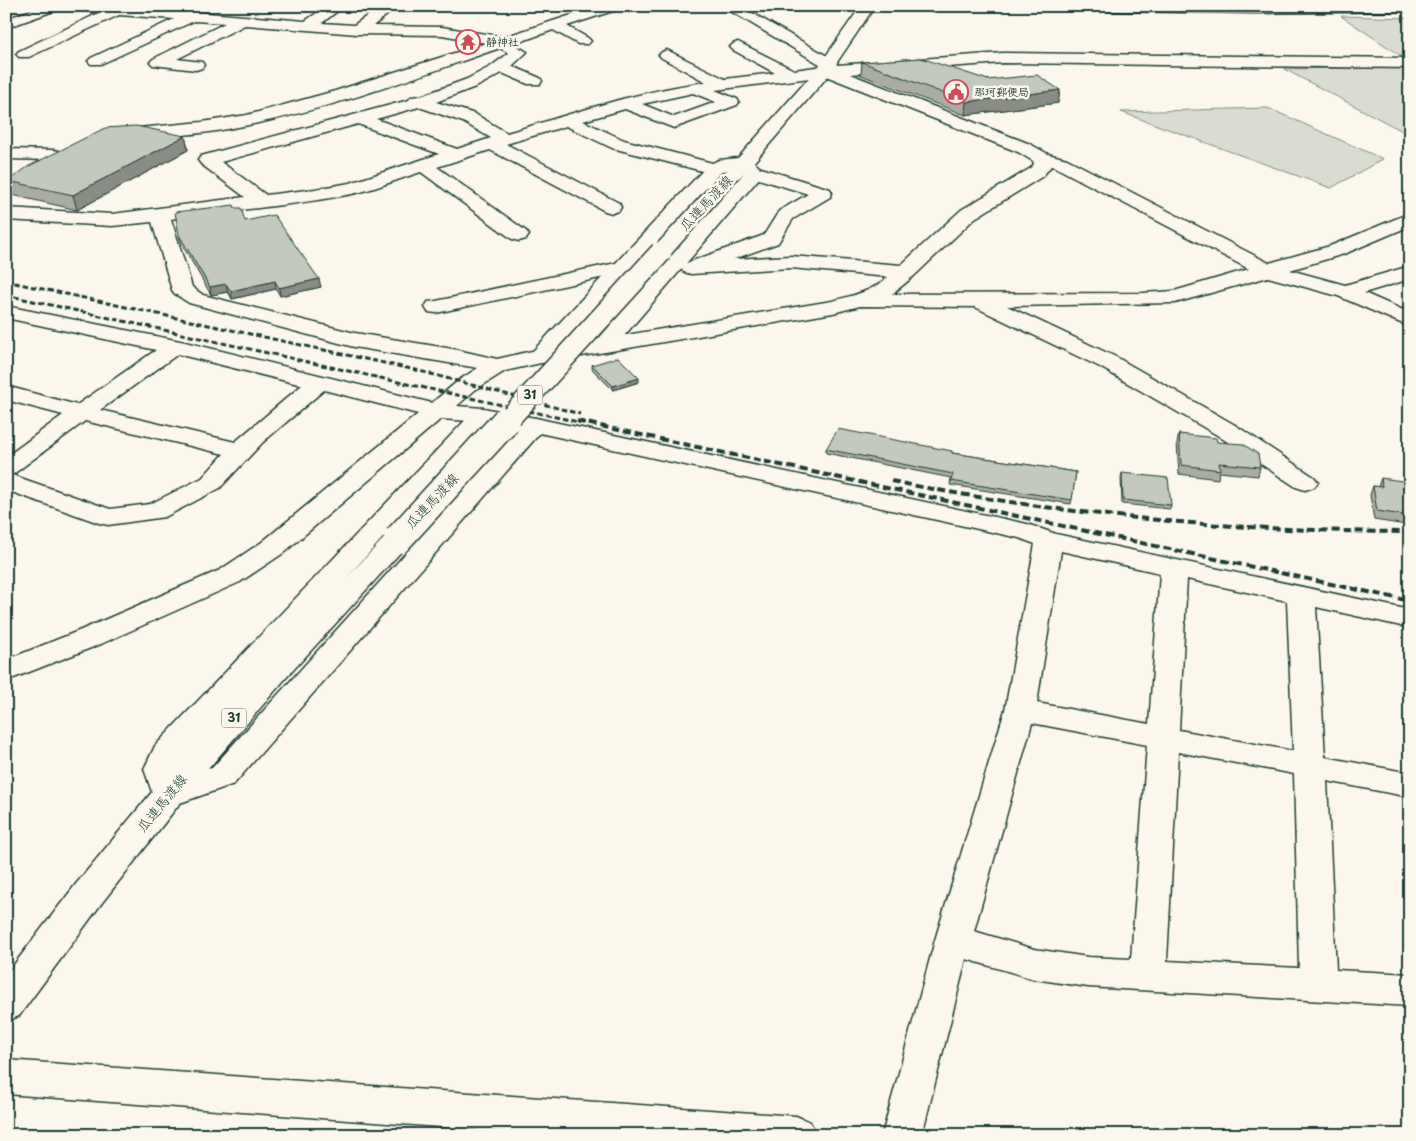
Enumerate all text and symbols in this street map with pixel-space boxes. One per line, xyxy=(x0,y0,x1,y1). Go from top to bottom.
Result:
temple icon: 静神社 xyxy=(455,29,481,55)
place label: 静神社 xyxy=(486,33,519,50)
public building icon: 那珂郵便局 xyxy=(943,79,969,105)
place label: 那珂郵便局 xyxy=(974,83,1029,100)
street label: 瓜連馬渡線 xyxy=(674,170,737,235)
road number: 31 xyxy=(518,386,542,404)
street label: 瓜連馬渡線 xyxy=(400,468,463,533)
road number: 31 xyxy=(222,708,246,728)
street label: 瓜連馬渡線 xyxy=(131,769,192,836)

